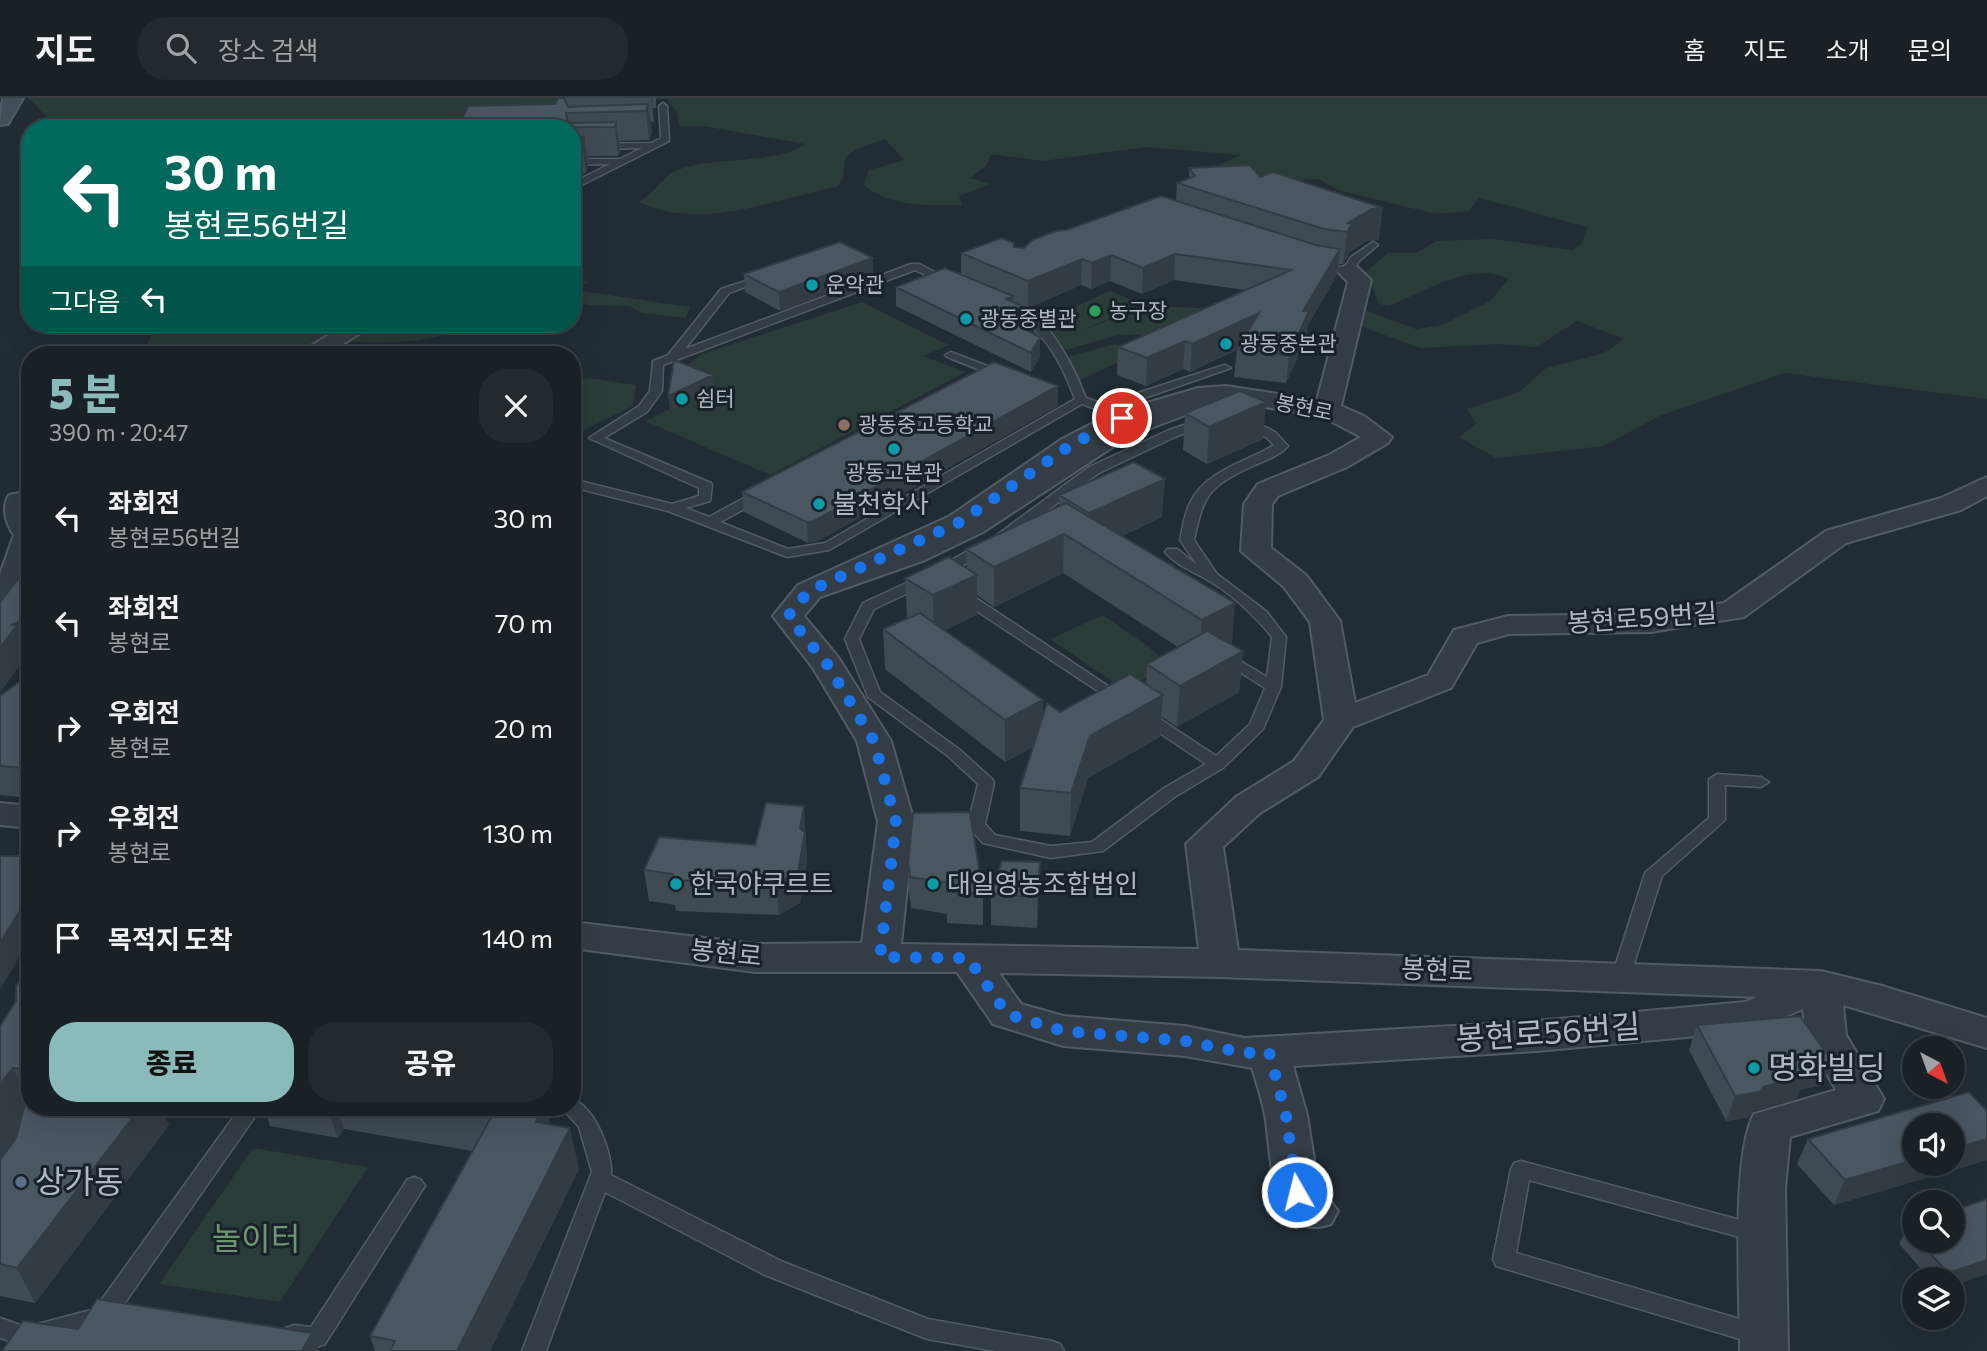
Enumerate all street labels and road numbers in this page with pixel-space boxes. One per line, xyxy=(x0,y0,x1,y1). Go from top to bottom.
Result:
street label: 봉현로 xyxy=(1273,388,1335,425)
street label: 봉현로59번길 xyxy=(1566,596,1718,637)
street label: 봉현로 xyxy=(689,932,763,971)
street label: 봉현로 xyxy=(1401,952,1473,985)
street label: 봉현로56번길 xyxy=(1454,1005,1642,1057)

